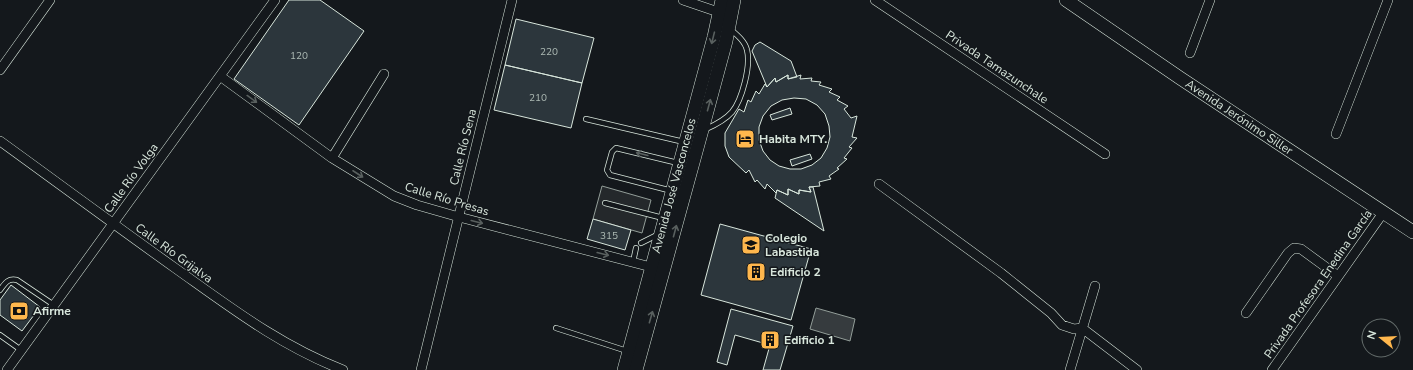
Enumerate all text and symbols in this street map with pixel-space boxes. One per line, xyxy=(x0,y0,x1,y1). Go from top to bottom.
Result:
street label: Privada Tamazunchale xyxy=(943,27,1051,107)
one-way arrow xyxy=(709,31,717,44)
house number: 220 xyxy=(540,45,558,59)
house number: 120 xyxy=(290,49,308,63)
street label: Avenida Jerónimo Siller xyxy=(1182,76,1297,159)
house number: 210 xyxy=(529,91,547,105)
one-way arrow xyxy=(246,95,257,103)
one-way arrow xyxy=(705,99,713,112)
street label: Calle Río Sena xyxy=(446,107,480,187)
street label: Avenida José Vasconcelos xyxy=(648,116,700,255)
hotel icon: Habita MTY. xyxy=(734,128,756,150)
place label: Habita MTY. xyxy=(759,131,827,147)
street label: Calle Río Volga xyxy=(100,140,162,216)
one-way arrow xyxy=(636,150,649,158)
one-way arrow xyxy=(352,170,363,178)
street label: Calle Río Presas xyxy=(403,179,491,219)
street label: Privada Profesora Enedina García xyxy=(1260,206,1376,362)
street label: Calle Río Grijalva xyxy=(132,219,216,287)
one-way arrow xyxy=(471,219,484,226)
one-way arrow xyxy=(672,224,679,237)
house number: 315 xyxy=(600,229,618,243)
place label: Colegio Labastida xyxy=(765,230,819,260)
school or university icon: Colegio Labastida xyxy=(740,234,762,256)
one-way arrow xyxy=(597,251,610,259)
building icon: Edificio 2 xyxy=(745,261,767,283)
place label: Edificio 2 xyxy=(770,264,821,280)
bank icon: Afirme xyxy=(8,300,30,322)
place label: Afirme xyxy=(33,303,71,319)
one-way arrow xyxy=(648,311,655,324)
north arrow xyxy=(1361,318,1401,358)
building icon: Edificio 1 xyxy=(759,329,781,351)
text: N xyxy=(1364,329,1380,341)
place label: Edificio 1 xyxy=(784,332,835,348)

